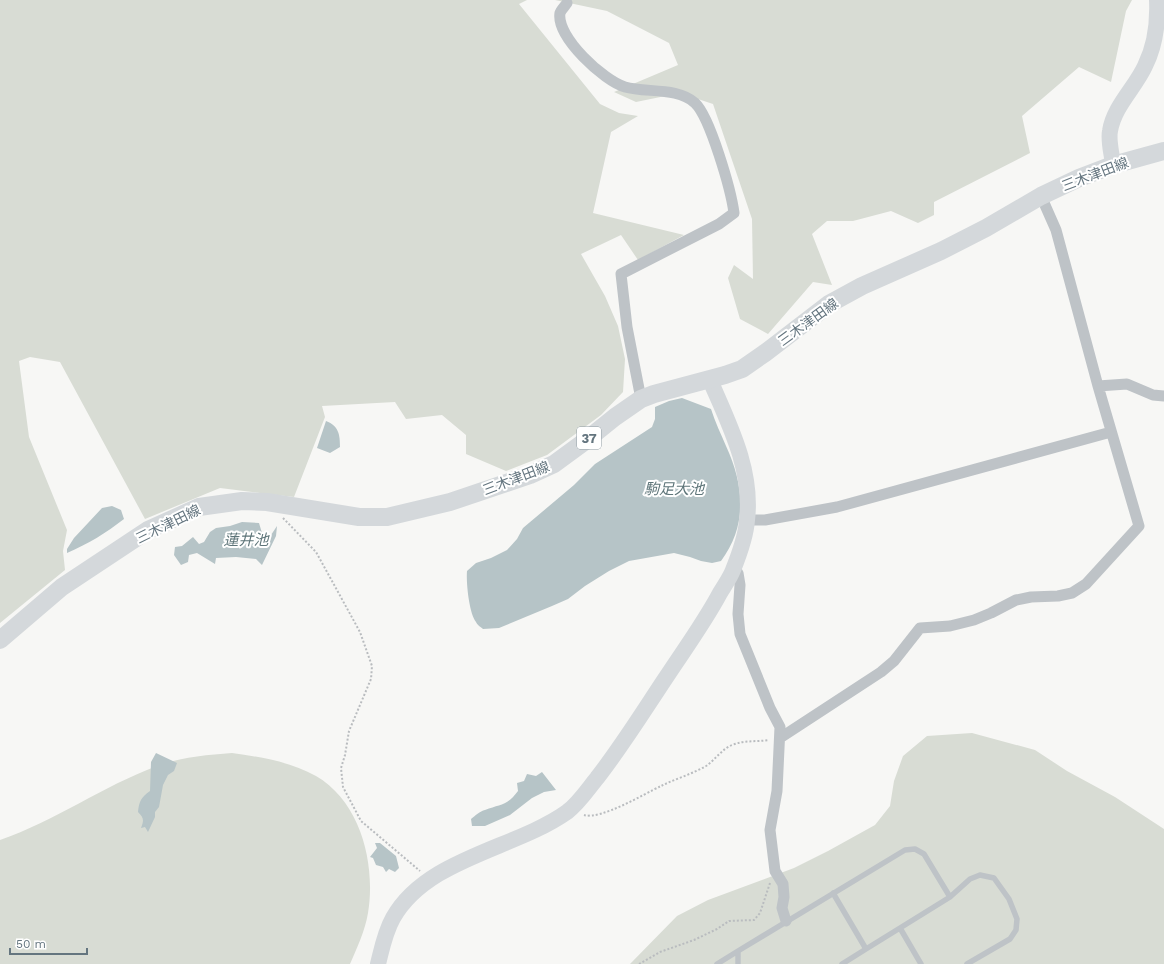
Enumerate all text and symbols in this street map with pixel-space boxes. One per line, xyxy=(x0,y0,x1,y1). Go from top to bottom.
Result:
street label: 三木津田線 xyxy=(1059,154,1131,194)
street label: 三木津田線 xyxy=(775,295,841,349)
road number: 37 xyxy=(577,427,601,449)
street label: 三木津田線 xyxy=(480,458,552,498)
water label: 駒足大池 xyxy=(644,480,706,498)
street label: 三木津田線 xyxy=(133,501,203,547)
water label: 蓮井池 xyxy=(223,531,270,549)
scale bar xyxy=(10,930,87,956)
text: 50 m xyxy=(16,937,46,951)

